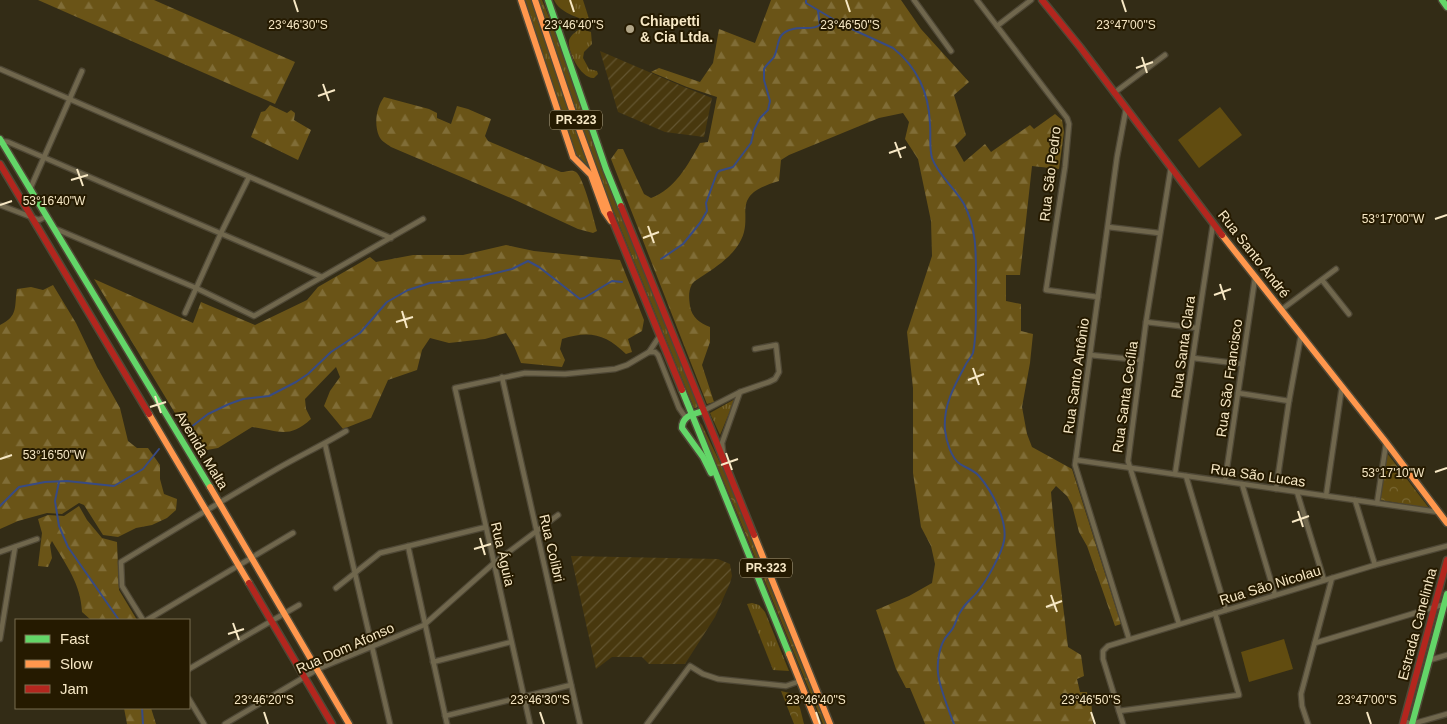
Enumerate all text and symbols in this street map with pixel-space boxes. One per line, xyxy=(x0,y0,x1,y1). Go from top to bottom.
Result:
place label: Chiapetti & Cia Ltda. xyxy=(640,13,713,45)
text: 23°46'30"S xyxy=(268,18,328,32)
text: 23°46'40"S xyxy=(544,18,604,32)
text: 23°46'50"S xyxy=(820,18,880,32)
text: 23°47'00"S xyxy=(1096,18,1156,32)
marker: Chiapetti & Cia Ltda. xyxy=(624,23,636,35)
road number: PR-323 xyxy=(550,110,602,130)
street label: Rua São Pedro xyxy=(1036,125,1064,222)
text: 53°16'40"W xyxy=(23,194,86,208)
street label: Rua Santo André xyxy=(1215,207,1293,301)
text: 53°17'00"W xyxy=(1362,212,1425,226)
street label: Rua Santa Clara xyxy=(1168,294,1198,399)
street label: Rua Santo Antônio xyxy=(1060,317,1092,435)
street label: Rua São Francisco xyxy=(1213,318,1245,438)
street label: Rua Santa Cecília xyxy=(1109,340,1141,454)
street label: Avenida Malta xyxy=(172,408,232,492)
text: 53°16'50"W xyxy=(23,448,86,462)
street label: Rua São Lucas xyxy=(1209,460,1307,490)
text: 53°17'10"W xyxy=(1362,466,1425,480)
street label: Rua Colibri xyxy=(536,512,568,584)
street label: Rua Águia xyxy=(488,520,518,588)
road number: PR-323 xyxy=(740,558,792,578)
street label: Rua São Nicolau xyxy=(1217,562,1323,608)
street label: Estrada Canelinha xyxy=(1394,566,1440,682)
legend xyxy=(15,619,190,709)
street label: Rua Dom Afonso xyxy=(293,619,397,677)
text: Fast xyxy=(60,630,90,647)
text: Slow xyxy=(60,655,93,672)
text: Jam xyxy=(60,680,88,697)
text: 23°46'20"S xyxy=(234,693,294,707)
text: 23°46'30"S xyxy=(510,693,570,707)
text: 23°46'40"S xyxy=(786,693,846,707)
text: 23°46'50"S xyxy=(1061,693,1121,707)
text: 23°47'00"S xyxy=(1337,693,1397,707)

